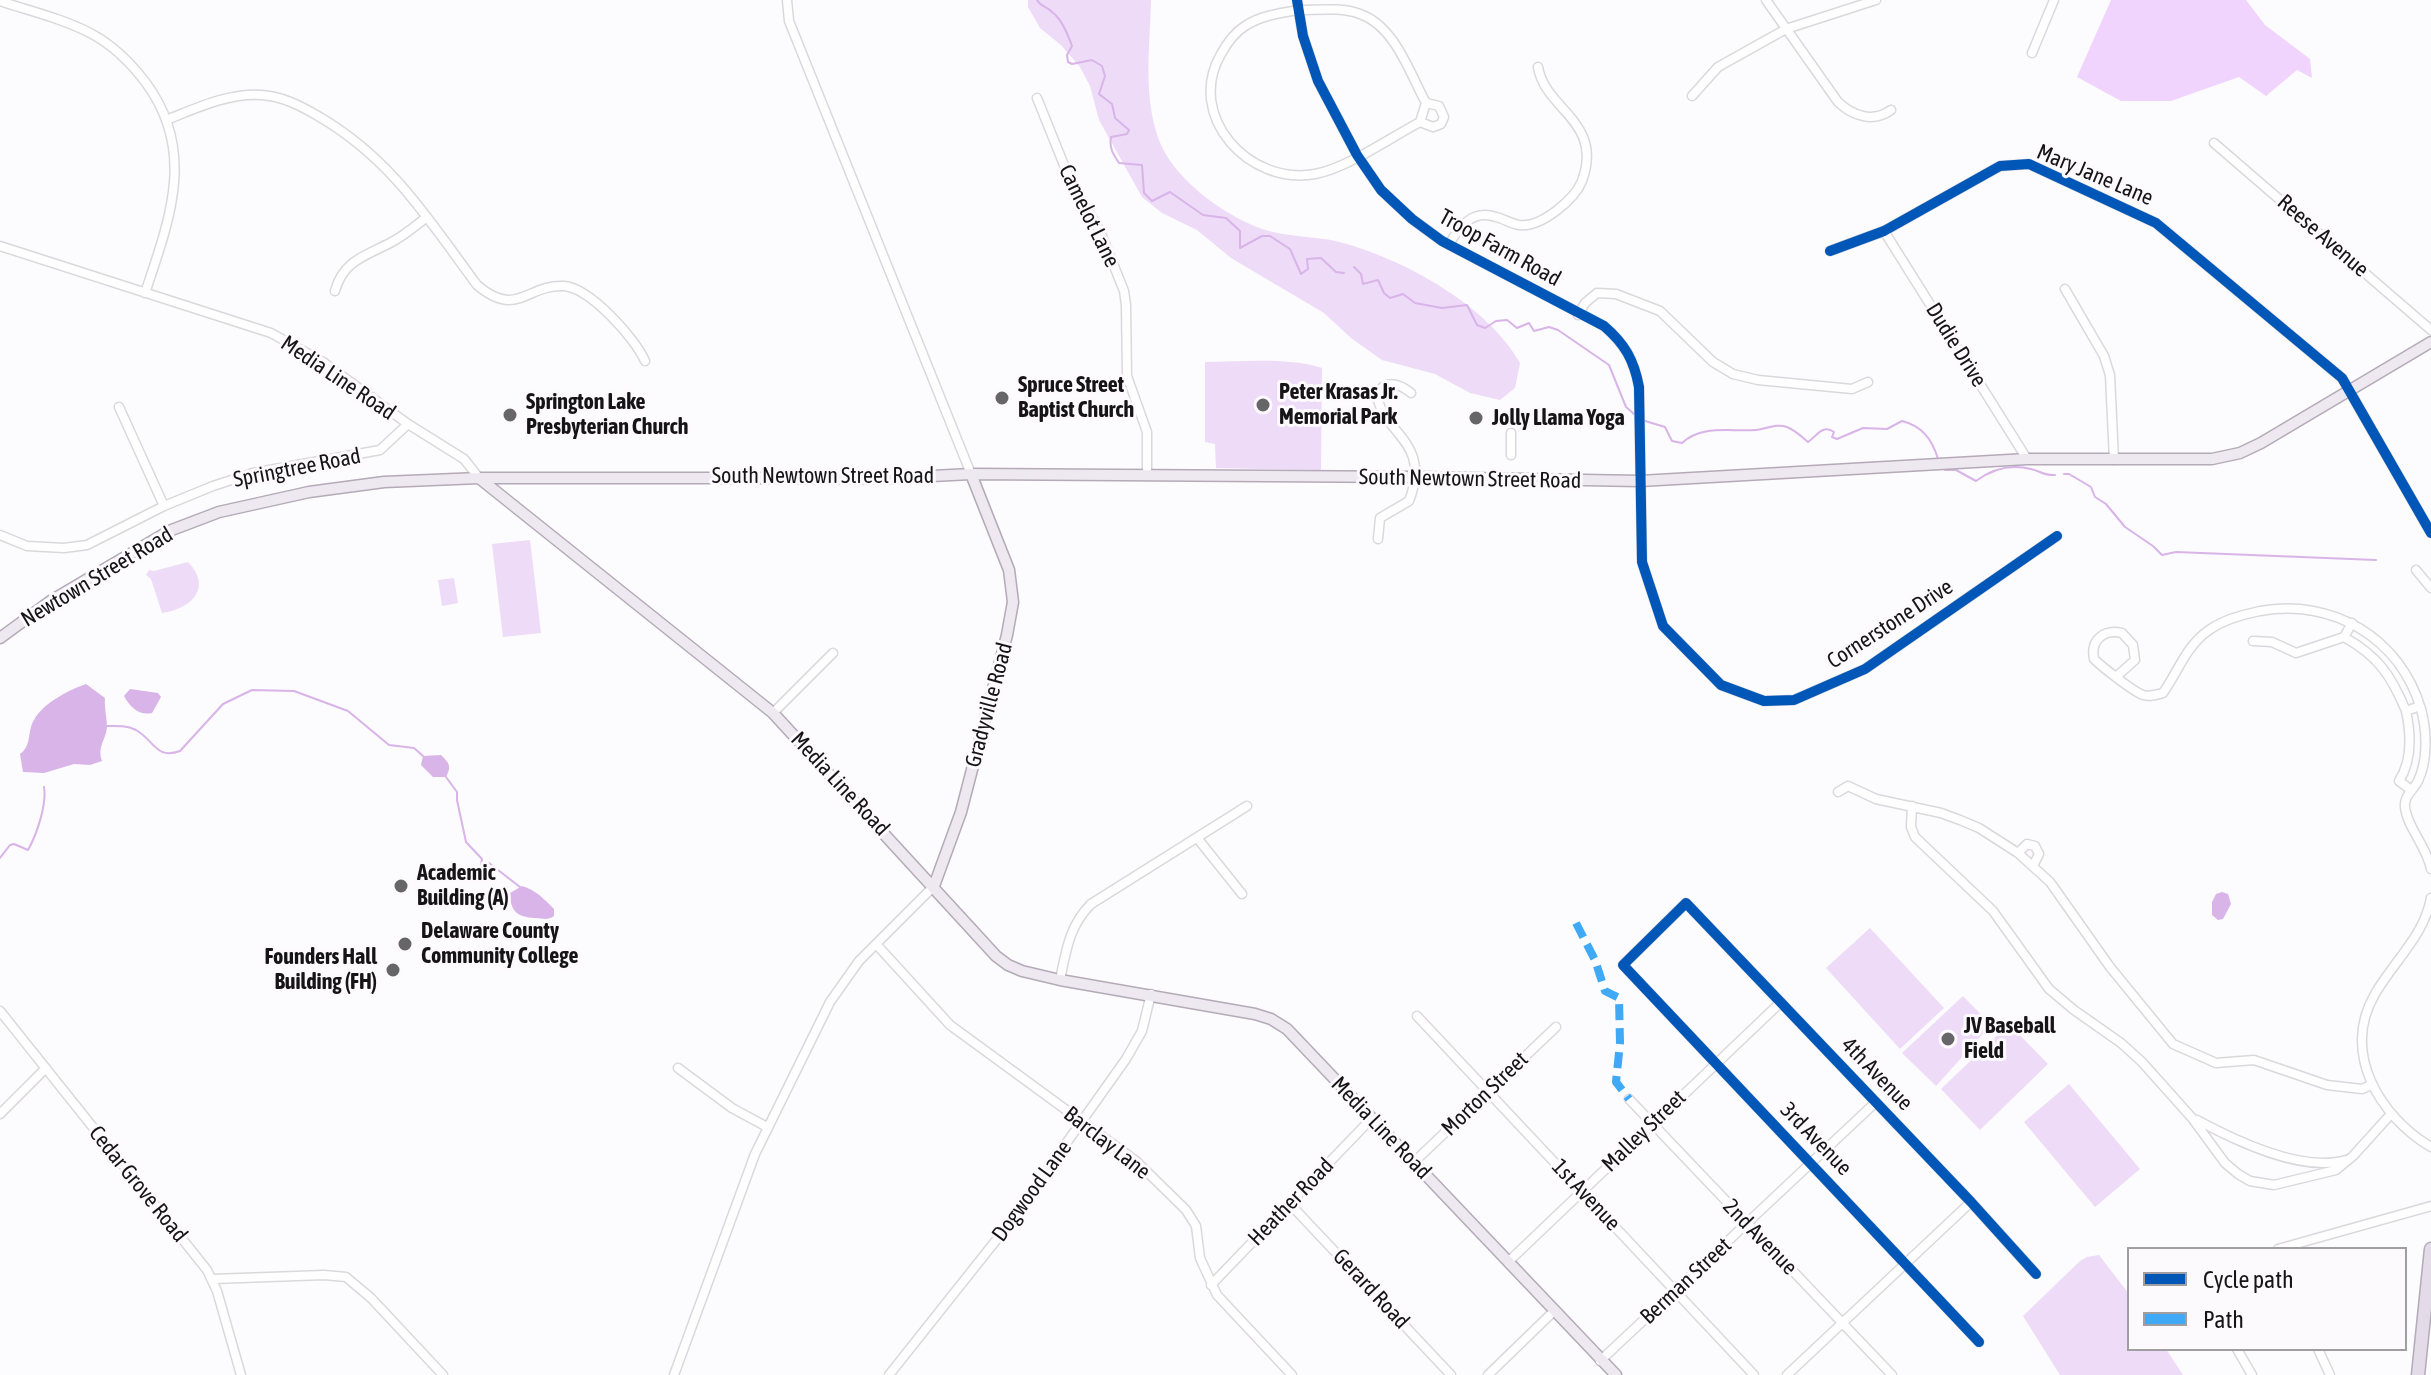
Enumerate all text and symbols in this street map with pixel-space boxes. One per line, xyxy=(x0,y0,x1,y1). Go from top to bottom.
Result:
street label: Mary Jane Lane xyxy=(2033,139,2157,211)
street label: Camelot Lane xyxy=(1053,160,1125,272)
street label: Reese Avenue xyxy=(2272,189,2374,283)
street label: Troop Farm Road xyxy=(1435,204,1565,292)
street label: Dudie Drive xyxy=(1920,298,1992,392)
street label: Media Line Road xyxy=(276,330,400,426)
place label: Spruce Street Baptist Church xyxy=(1018,372,1134,424)
place label: Peter Krasas Jr. Memorial Park xyxy=(1279,379,1398,430)
place label: Springton Lake Presbyterian Church xyxy=(526,389,688,440)
marker: Spruce Street Baptist Church xyxy=(993,389,1011,407)
marker: Peter Krasas Jr. Memorial Park xyxy=(1254,396,1272,414)
place label: Jolly Llama Yoga xyxy=(1492,405,1625,431)
marker: Springton Lake Presbyterian Church xyxy=(501,406,519,424)
marker: Jolly Llama Yoga xyxy=(1467,409,1485,427)
street label: Springtree Road xyxy=(231,443,363,493)
street label: South Newtown Street Road xyxy=(712,463,934,489)
street label: South Newtown Street Road xyxy=(1359,464,1581,494)
street label: Newtown Street Road xyxy=(16,521,178,633)
street label: Cornerstone Drive xyxy=(1822,574,1958,674)
street label: Gradyville Road xyxy=(960,640,1018,770)
street label: Media Line Road xyxy=(785,727,895,841)
place label: Academic Building (A) xyxy=(417,860,509,912)
marker: Academic Building (A) xyxy=(392,877,410,895)
place label: Delaware County Community College xyxy=(421,918,578,970)
marker: Delaware County Community College xyxy=(396,935,414,953)
place label: Founders Hall Building (FH) xyxy=(265,944,377,996)
marker: Founders Hall Building (FH) xyxy=(384,961,402,979)
place label: JV Baseball Field xyxy=(1964,1013,2056,1064)
marker: JV Baseball Field xyxy=(1939,1030,1957,1048)
street label: 4th Avenue xyxy=(1836,1032,1918,1116)
street label: Morton Street xyxy=(1436,1046,1534,1142)
street label: Media Line Road xyxy=(1325,1071,1437,1185)
street label: Malley Street xyxy=(1597,1085,1691,1177)
street label: 3rd Avenue xyxy=(1775,1097,1857,1181)
street label: Barclay Lane xyxy=(1058,1101,1156,1185)
street label: Cedar Grove Road xyxy=(83,1120,193,1248)
street label: Dogwood Lane xyxy=(986,1135,1078,1247)
street label: Heather Road xyxy=(1243,1153,1339,1251)
street label: 1st Avenue xyxy=(1546,1154,1626,1236)
street label: 2nd Avenue xyxy=(1717,1194,1803,1280)
street label: Berman Street xyxy=(1635,1232,1737,1330)
street label: Gerard Road xyxy=(1327,1243,1415,1335)
legend xyxy=(2127,1247,2407,1351)
text: Cycle path xyxy=(2203,1266,2294,1293)
text: Path xyxy=(2203,1306,2244,1333)

